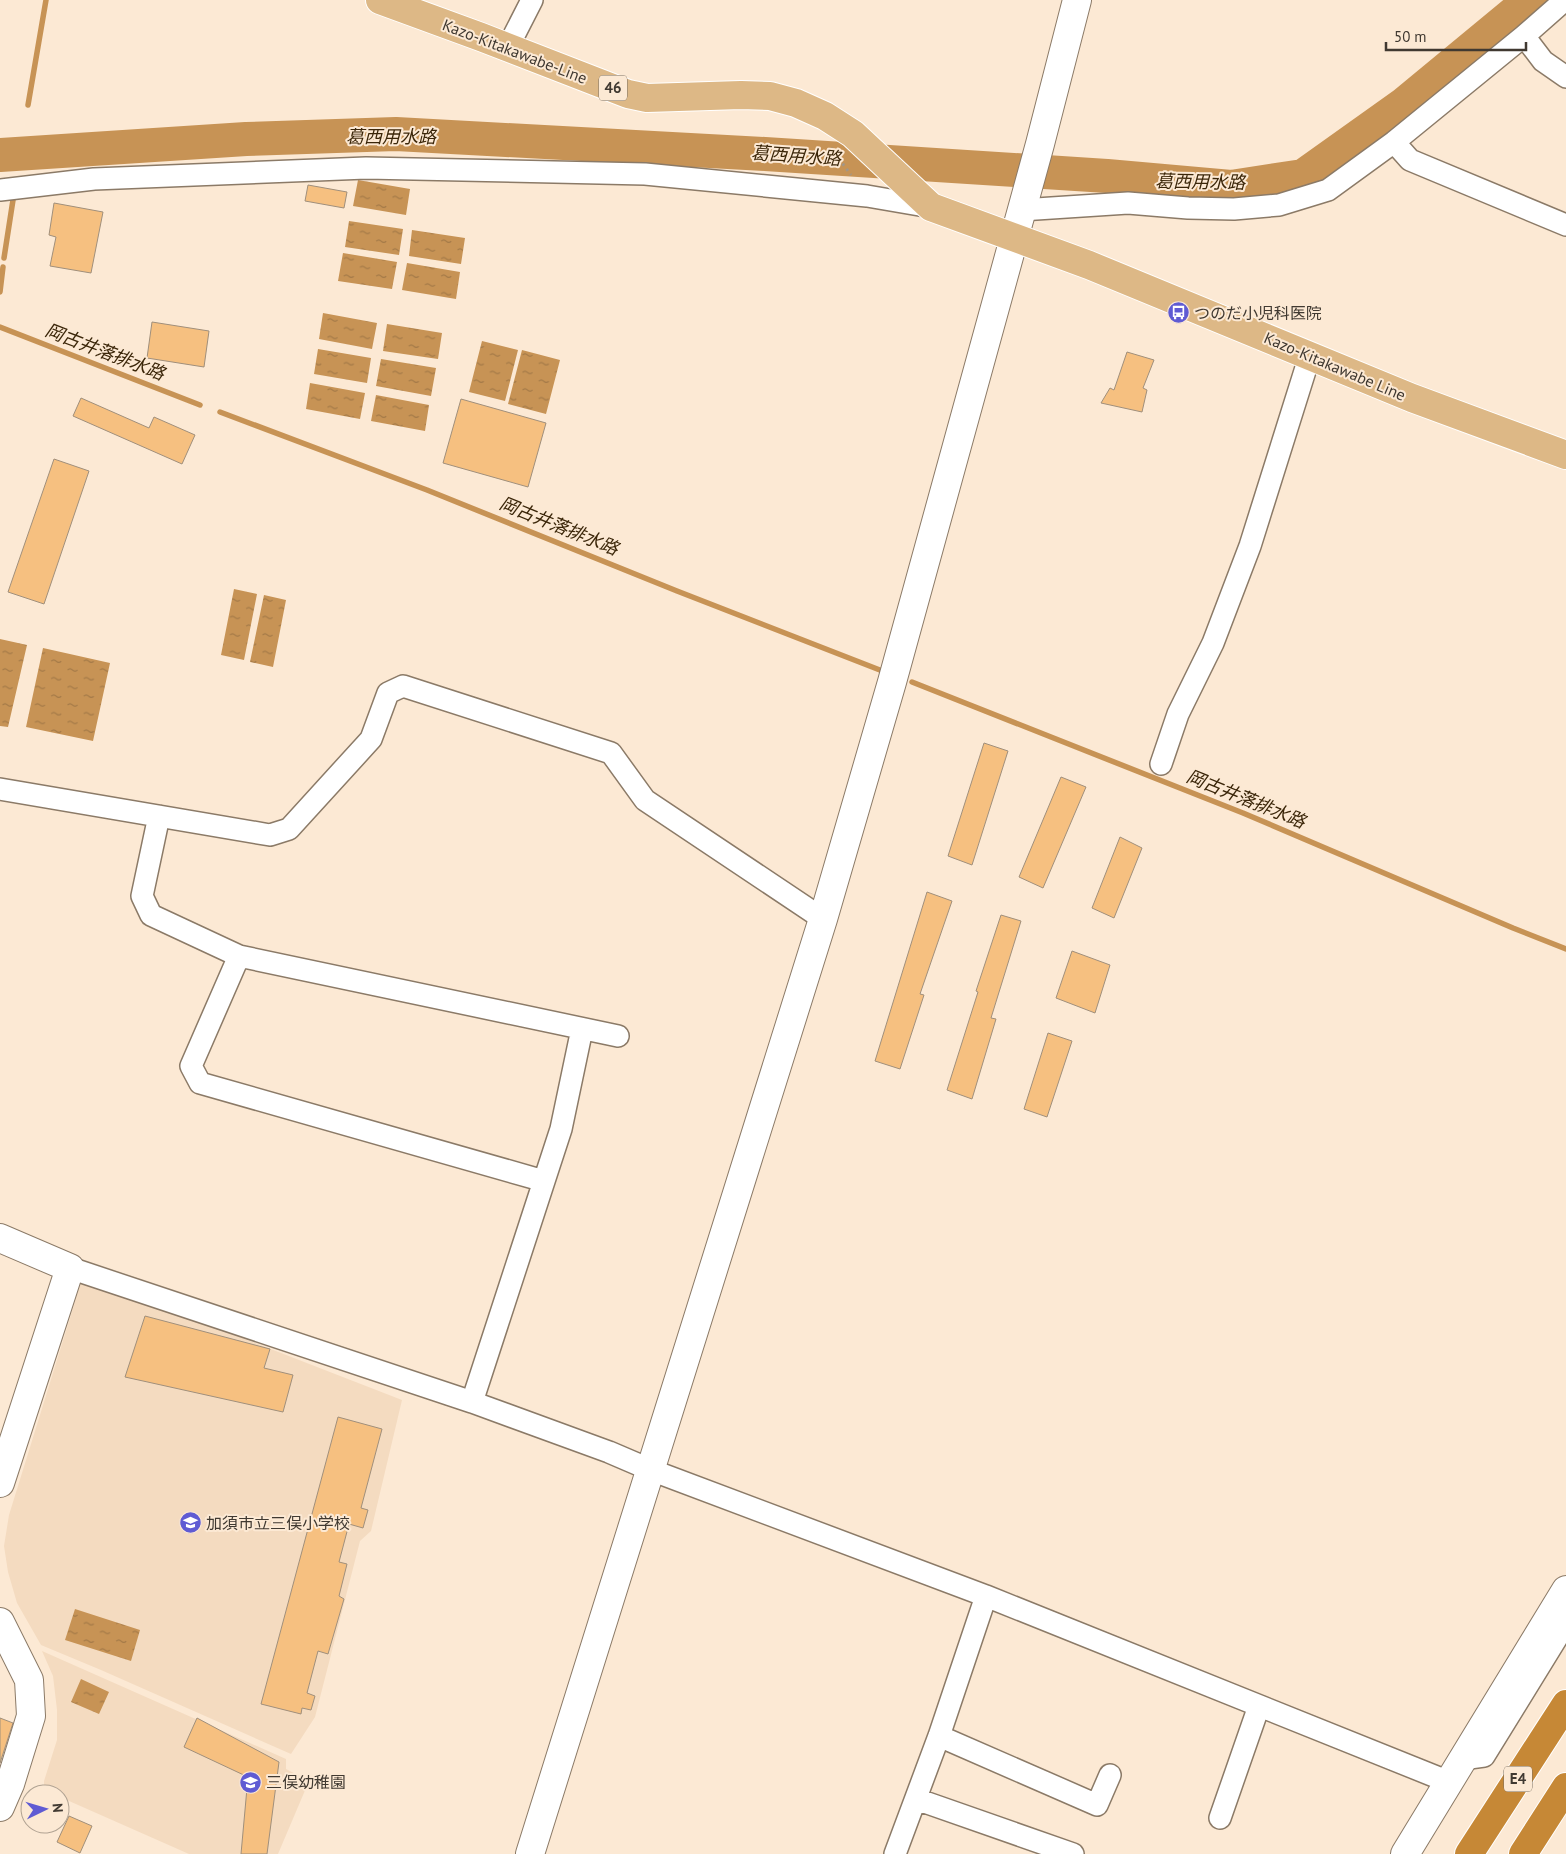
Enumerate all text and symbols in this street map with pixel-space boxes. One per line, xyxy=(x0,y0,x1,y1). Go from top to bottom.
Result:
street label: Kazo-Kitakawabe-Line xyxy=(440,14,590,88)
scale bar xyxy=(1386,20,1526,52)
text: 50 m xyxy=(1394,27,1427,46)
road number: 46 xyxy=(599,76,627,100)
water label: 葛西用水路 xyxy=(346,125,438,148)
water label: 葛西用水路 xyxy=(750,141,844,170)
water label: 葛西用水路 xyxy=(1155,169,1247,194)
bus stop icon: つのだ小児科医院 xyxy=(1166,301,1190,325)
place label: つのだ小児科医院 xyxy=(1194,303,1322,323)
water label: 岡古井落排水路 xyxy=(42,318,170,386)
street label: Kazo-Kitakawabe Line xyxy=(1261,327,1409,405)
water label: 岡古井落排水路 xyxy=(496,491,624,561)
water label: 岡古井落排水路 xyxy=(1183,764,1311,834)
school or university icon: 加須市立三俣小学校 xyxy=(178,1511,202,1535)
place label: 加須市立三俣小学校 xyxy=(206,1513,350,1533)
road number: E4 xyxy=(1504,1766,1532,1792)
school or university icon: 三俣幼稚園 xyxy=(238,1770,262,1794)
place label: 三俣幼稚園 xyxy=(266,1772,346,1792)
north arrow xyxy=(20,1784,70,1834)
text: N xyxy=(49,1802,67,1813)

